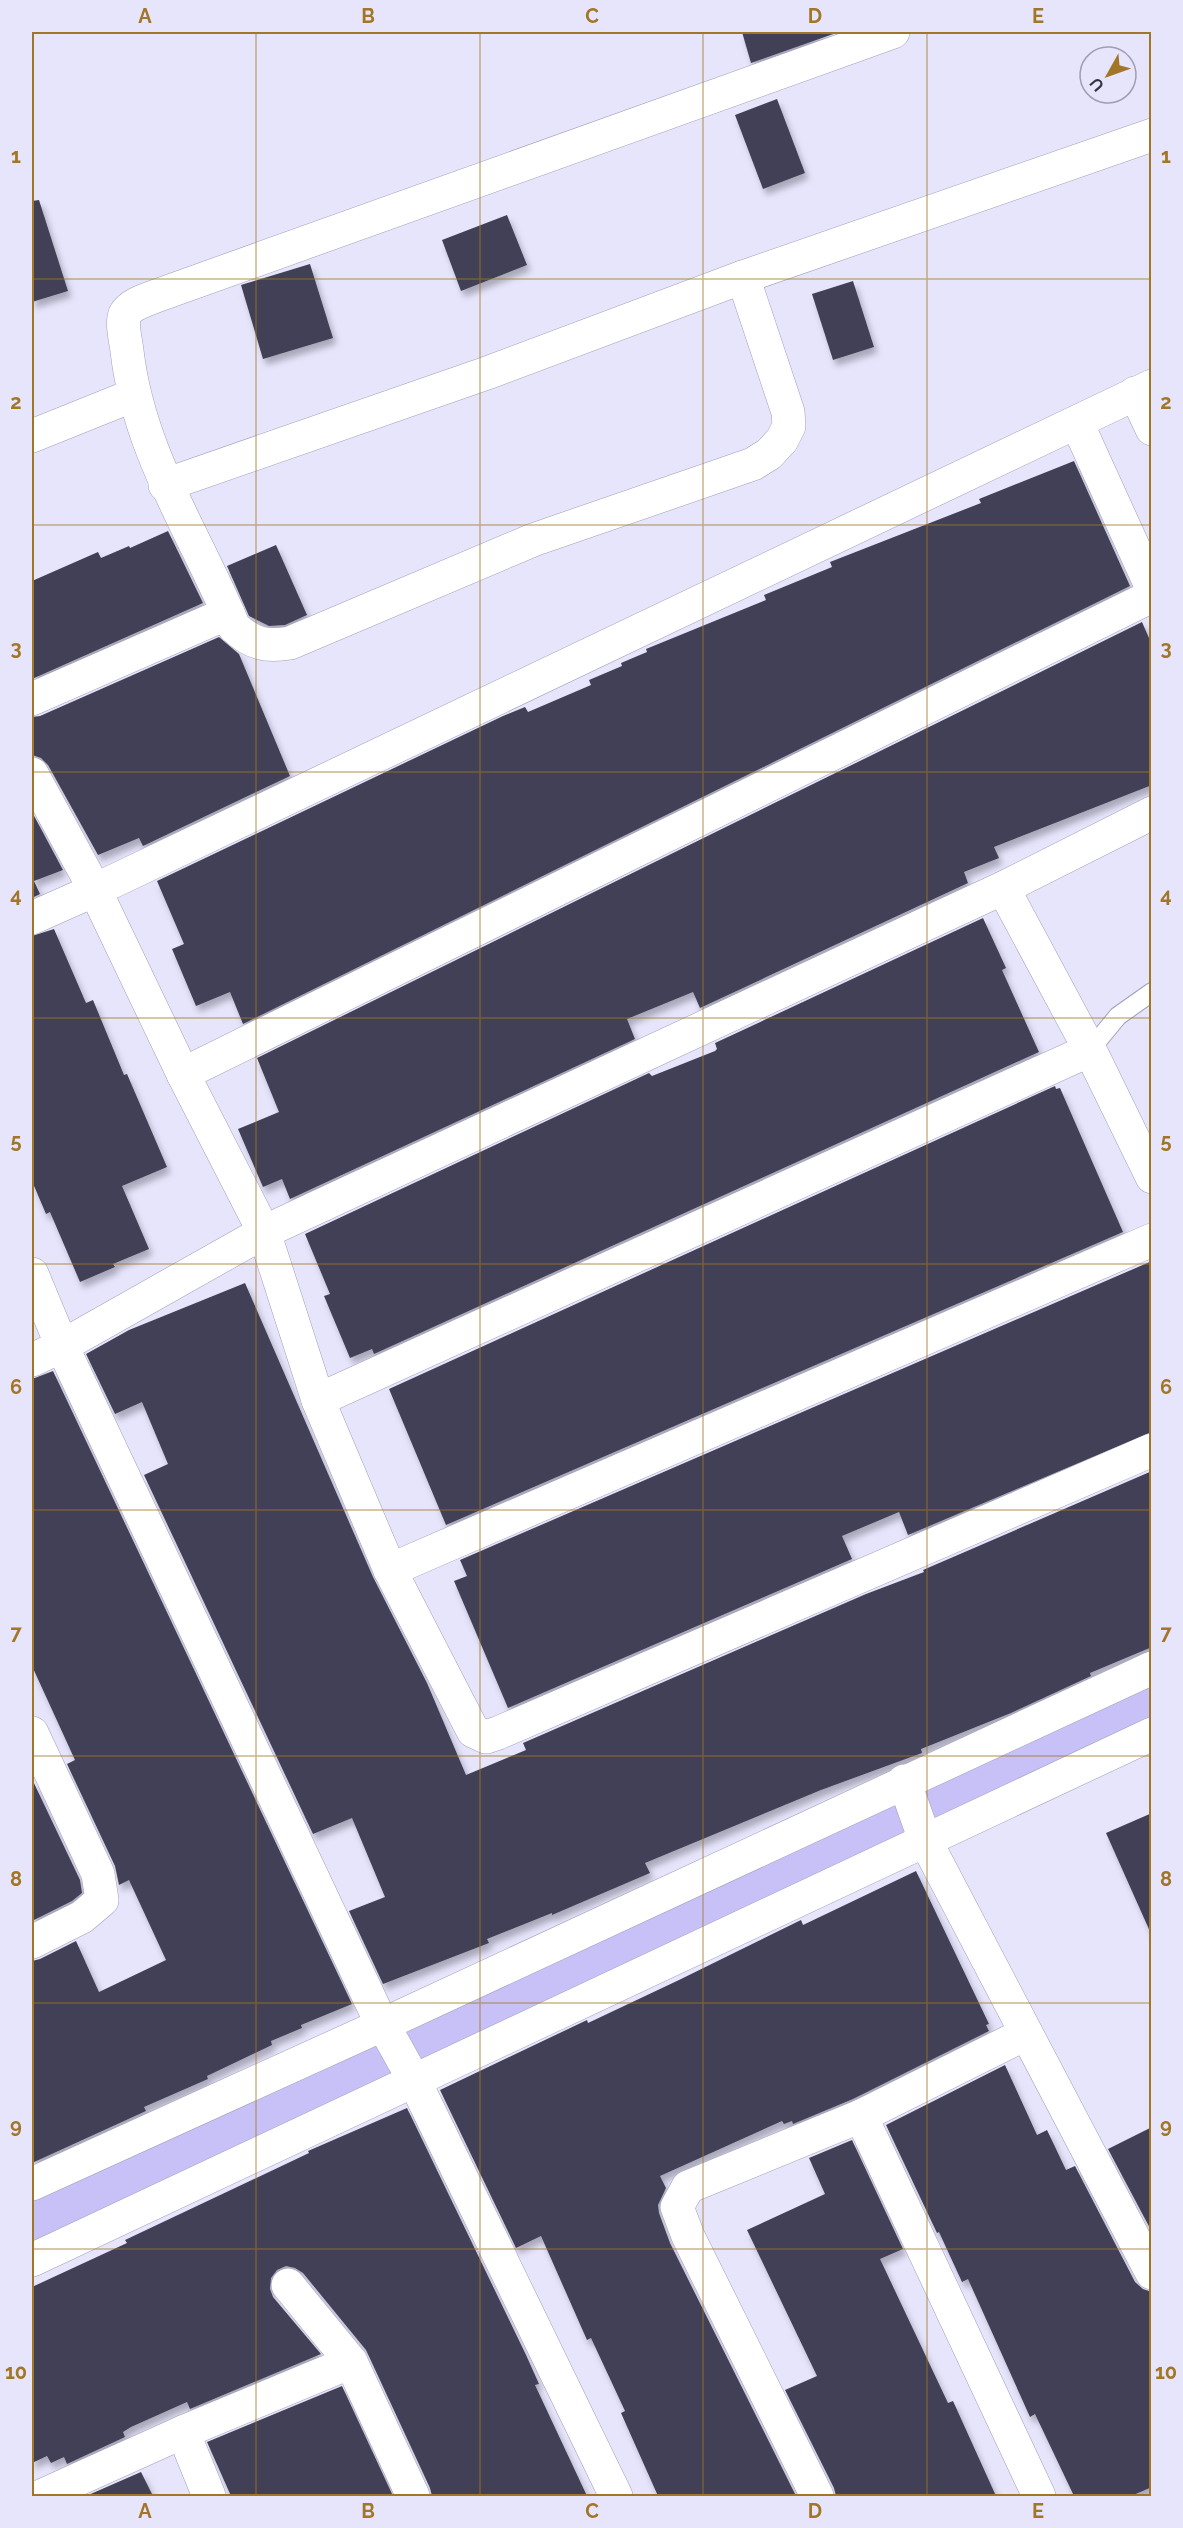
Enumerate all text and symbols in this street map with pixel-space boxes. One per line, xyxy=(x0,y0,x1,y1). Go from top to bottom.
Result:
text: A xyxy=(138,4,152,28)
text: B xyxy=(361,4,375,28)
text: C xyxy=(585,4,599,28)
text: D xyxy=(808,4,822,28)
text: E xyxy=(1032,4,1044,28)
north arrow xyxy=(1078,45,1138,105)
text: U xyxy=(1086,74,1108,95)
text: 1 xyxy=(11,144,21,168)
text: 1 xyxy=(1161,144,1171,168)
text: 2 xyxy=(10,390,22,414)
text: 2 xyxy=(1160,390,1172,414)
text: 3 xyxy=(10,636,22,660)
text: 3 xyxy=(1160,636,1172,660)
text: 4 xyxy=(10,883,22,907)
text: 4 xyxy=(1160,883,1172,907)
text: 5 xyxy=(10,1129,22,1153)
text: 5 xyxy=(1160,1129,1172,1153)
text: 6 xyxy=(10,1375,22,1399)
text: 6 xyxy=(1160,1375,1172,1399)
text: 7 xyxy=(10,1621,22,1645)
text: 7 xyxy=(1160,1621,1172,1645)
text: 8 xyxy=(10,1867,22,1891)
text: 8 xyxy=(1160,1867,1172,1891)
text: 9 xyxy=(10,2114,22,2138)
text: 9 xyxy=(1160,2114,1172,2138)
text: 10 xyxy=(5,2360,27,2384)
text: 10 xyxy=(1155,2360,1177,2384)
text: A xyxy=(138,2499,152,2523)
text: B xyxy=(361,2499,375,2523)
text: C xyxy=(585,2499,599,2523)
text: D xyxy=(808,2499,822,2523)
text: E xyxy=(1032,2499,1044,2523)

